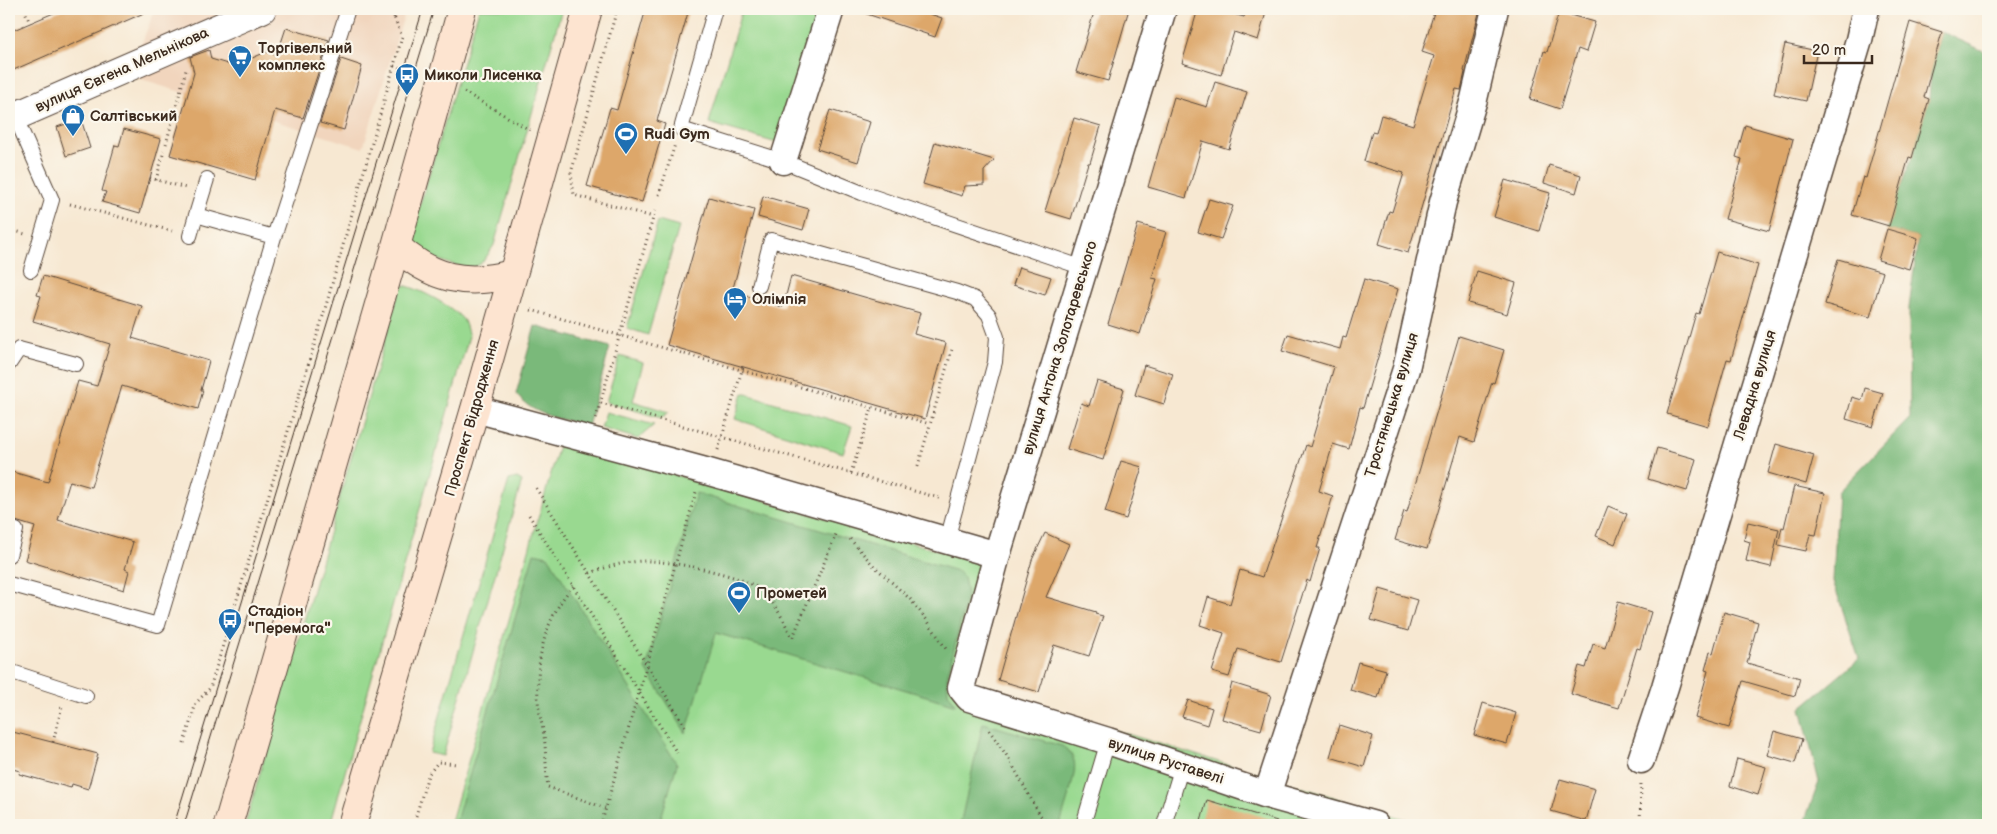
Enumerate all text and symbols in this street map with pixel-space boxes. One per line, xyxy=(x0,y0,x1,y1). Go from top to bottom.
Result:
street label: вулиця Євгена Мельнікова xyxy=(32,23,212,117)
scale bar xyxy=(1804,32,1872,64)
place label: Торгівельний комплекс xyxy=(258,39,352,75)
text: 20 m xyxy=(1812,41,1846,60)
supermarket icon: Торгівельний комплекс xyxy=(227,44,253,78)
bus stop icon: Миколи Лисенка xyxy=(394,62,420,96)
place label: Миколи Лисенка xyxy=(424,66,542,85)
shop icon: Салтівський xyxy=(60,103,86,137)
place label: Салтівський xyxy=(90,107,177,126)
sports icon: Rudi Gym xyxy=(613,121,639,155)
place label: Rudi Gym xyxy=(644,125,710,144)
street label: вулиця Антона Золотаревського xyxy=(1018,239,1102,457)
hotel icon: Олімпія xyxy=(722,286,748,320)
place label: Олімпія xyxy=(752,290,806,309)
street label: Левадна вулиця xyxy=(1729,328,1781,443)
street label: Тростянецька вулиця xyxy=(1361,330,1423,480)
street label: Проспект Відродження xyxy=(440,337,504,499)
sports icon: Прометей xyxy=(726,580,752,614)
place label: Прометей xyxy=(756,584,827,603)
place label: Стадіон "Перемога" xyxy=(248,602,331,638)
bus stop icon: Стадіон "Перемога" xyxy=(217,607,243,641)
street label: вулиця Руставелі xyxy=(1106,733,1226,789)

